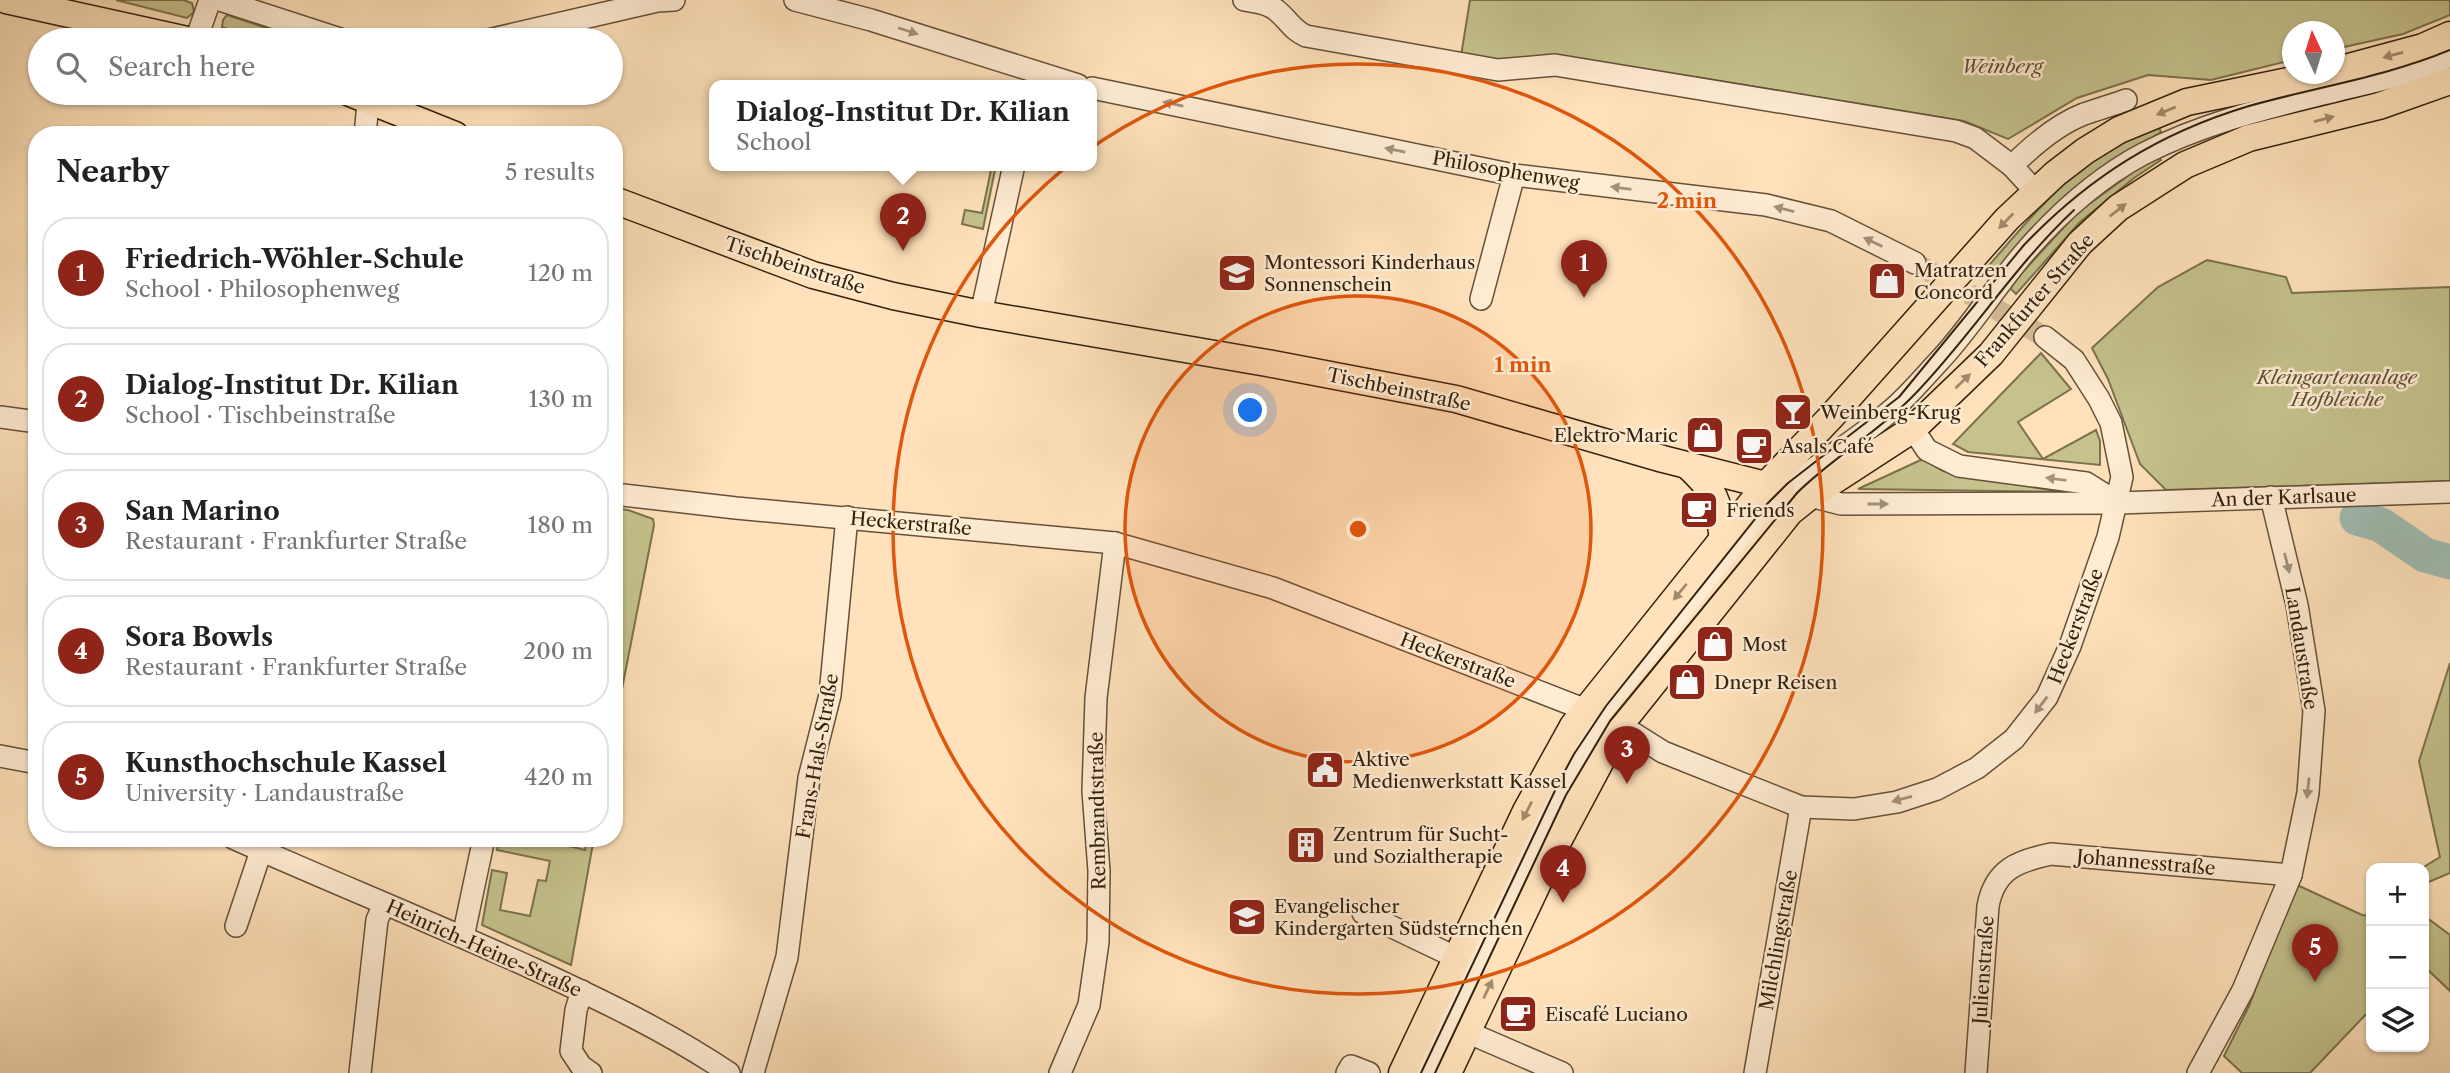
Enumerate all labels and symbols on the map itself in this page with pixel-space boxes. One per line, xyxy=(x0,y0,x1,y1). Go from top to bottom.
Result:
north arrow xyxy=(2282,21,2345,84)
one-way arrow xyxy=(897,27,918,37)
one-way arrow xyxy=(2382,51,2403,61)
park label: Weinberg xyxy=(1961,55,2045,78)
one-way arrow xyxy=(1162,99,1184,110)
one-way arrow xyxy=(2156,105,2176,117)
one-way arrow xyxy=(2313,114,2335,125)
one-way arrow xyxy=(1384,145,1406,156)
street label: Philosophenweg xyxy=(1431,146,1582,195)
one-way arrow xyxy=(1609,182,1631,193)
text: 2 min xyxy=(1657,188,1718,213)
pin: 2 xyxy=(880,193,926,251)
one-way arrow xyxy=(1773,203,1795,214)
one-way arrow xyxy=(2109,203,2127,217)
one-way arrow xyxy=(1998,213,2014,229)
street label: Frankfurter Straße xyxy=(1970,229,2099,372)
street label: Tischbeinstraße xyxy=(722,232,868,299)
one-way arrow xyxy=(1863,236,1883,247)
pin: 1 xyxy=(1561,240,1607,298)
place label: Montessori Kinderhaus Sonnenschein xyxy=(1264,251,1475,296)
school or university icon: Montessori Kinderhaus Sonnenschein xyxy=(1216,252,1258,294)
place label: Matratzen Concord xyxy=(1914,259,2007,304)
shop icon: Matratzen Concord xyxy=(1866,260,1908,302)
text: 1 min xyxy=(1494,352,1552,377)
street label: Tischbeinstraße xyxy=(1325,363,1473,416)
park label: Kleingartenanlage Hofbleiche xyxy=(2255,366,2418,411)
one-way arrow xyxy=(1954,373,1971,390)
bar icon: Weinberg-Krug xyxy=(1772,391,1814,433)
your location xyxy=(1233,393,1267,427)
place label: Weinberg-Krug xyxy=(1819,401,1962,424)
shop icon: Elektro Maric xyxy=(1684,414,1726,456)
place label: Elektro Maric xyxy=(1554,424,1678,447)
cafe icon: Asals Café xyxy=(1733,425,1775,467)
place label: Asals Café xyxy=(1780,435,1874,458)
one-way arrow xyxy=(2045,473,2067,484)
street label: An der Karlsaue xyxy=(2210,483,2357,512)
cafe icon: Friends xyxy=(1678,489,1720,531)
one-way arrow xyxy=(1867,498,1889,510)
place label: Friends xyxy=(1726,499,1794,522)
street label: Heckerstraße xyxy=(849,507,973,540)
centre of rings xyxy=(1346,517,1370,541)
one-way arrow xyxy=(2282,552,2293,574)
street label: Heckerstraße xyxy=(2043,565,2108,687)
one-way arrow xyxy=(1673,582,1688,600)
street label: Landaustraße xyxy=(2280,585,2323,711)
shop icon: Most xyxy=(1694,623,1736,665)
street label: Heckerstraße xyxy=(1397,628,1519,693)
place label: Most xyxy=(1742,633,1788,656)
shop icon: Dnepr Reisen xyxy=(1666,661,1708,703)
place label: Dnepr Reisen xyxy=(1714,671,1837,694)
street label: Frans-Hals-Straße xyxy=(792,672,843,841)
one-way arrow xyxy=(2033,695,2048,713)
pin: 3 xyxy=(1604,726,1650,784)
street label: Rembrandtstraße xyxy=(1085,732,1110,890)
place label: Aktive Medienwerkstatt Kassel xyxy=(1351,748,1567,793)
public building icon: Aktive Medienwerkstatt Kassel xyxy=(1304,749,1346,791)
one-way arrow xyxy=(2302,777,2313,799)
one-way arrow xyxy=(1892,795,1913,805)
one-way arrow xyxy=(1521,801,1532,821)
place label: Zentrum für Sucht- und Sozialtherapie xyxy=(1333,823,1509,868)
building icon: Zentrum für Sucht- und Sozialtherapie xyxy=(1285,824,1327,866)
pin: 4 xyxy=(1540,845,1586,903)
street label: Johannesstraße xyxy=(2073,845,2216,880)
street label: Milchlingstraße xyxy=(1755,868,1802,1012)
street label: Heinrich-Heine-Straße xyxy=(382,895,585,1002)
place label: Evangelischer Kindergarten Südsternchen xyxy=(1274,895,1523,940)
school or university icon: Evangelischer Kindergarten Südsternchen xyxy=(1226,896,1268,938)
street label: Julienstraße xyxy=(1968,915,1999,1028)
pin: 5 xyxy=(2292,924,2338,982)
one-way arrow xyxy=(1483,979,1494,999)
cafe icon: Eiscafé Luciano xyxy=(1497,993,1539,1035)
place label: Eiscafé Luciano xyxy=(1545,1003,1688,1026)

